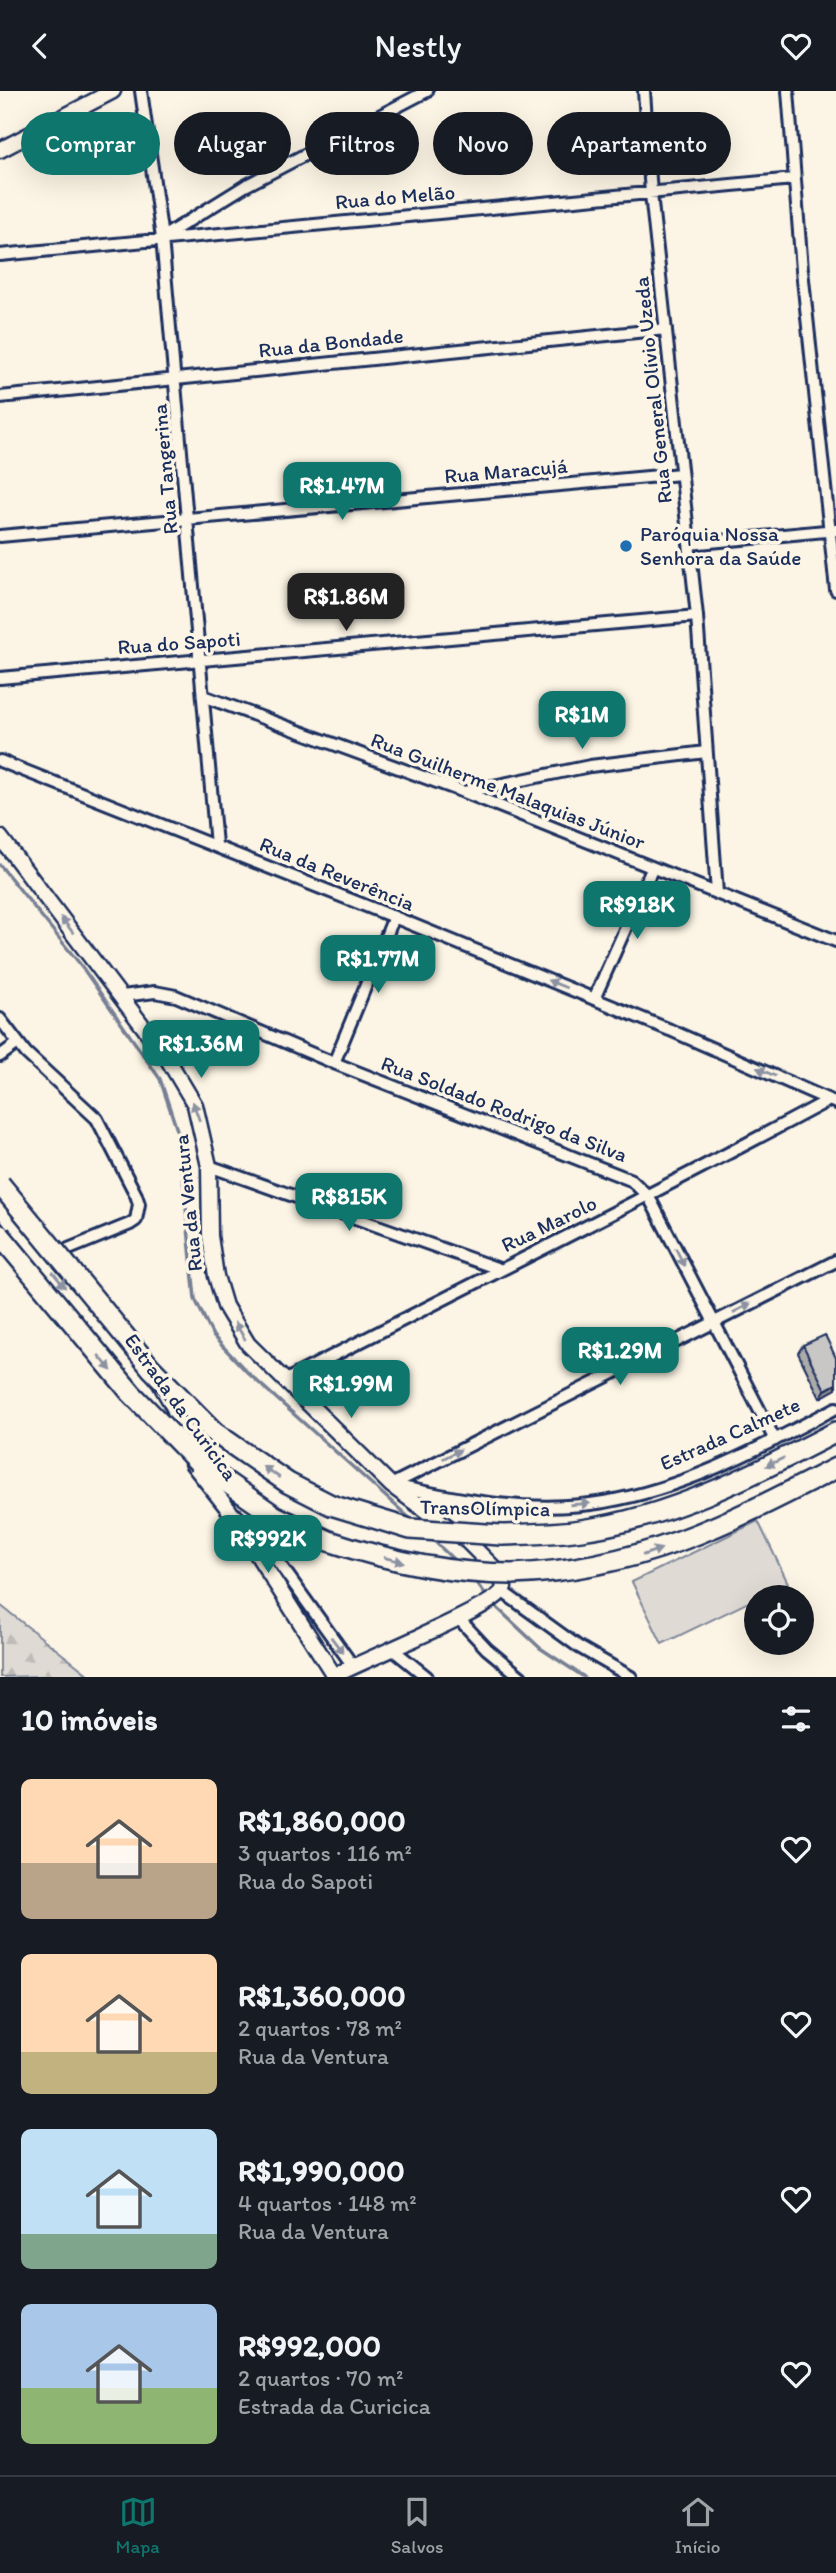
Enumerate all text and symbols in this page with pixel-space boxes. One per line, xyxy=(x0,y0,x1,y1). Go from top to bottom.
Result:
icon: back xyxy=(21,27,59,65)
text: Nestly xyxy=(374,27,462,65)
icon: heart xyxy=(777,27,815,65)
chip: Comprar xyxy=(21,112,160,175)
chip: Alugar xyxy=(174,112,291,175)
chip: Filtros xyxy=(305,112,419,175)
chip: Novo xyxy=(433,112,533,175)
chip: Apartamento xyxy=(547,112,731,175)
street label: Rua do Melão xyxy=(334,179,456,214)
street label: Rua General Olívio Uzeda xyxy=(628,275,677,505)
street label: Rua da Bondade xyxy=(257,322,405,363)
street label: Rua Tangerina xyxy=(146,403,183,535)
street label: Rua Maracujá xyxy=(443,453,569,488)
pin: R$1.47M xyxy=(277,463,407,522)
text: R$1.47M xyxy=(299,471,385,499)
place label: Paróquia Nossa Senhora da Saúde xyxy=(640,521,801,570)
marker: Paróquia Nossa Senhora da Saúde xyxy=(618,538,634,554)
pin: R$1.86M xyxy=(281,573,411,633)
text: R$1.86M xyxy=(303,582,389,610)
street label: Rua do Sapoti xyxy=(117,626,241,659)
pin: R$1M xyxy=(541,691,623,751)
text: R$1M xyxy=(555,700,609,728)
street label: Rua Guilherme Malaquias Júnior xyxy=(368,727,649,855)
street label: Rua da Reverência xyxy=(256,831,418,916)
pin: R$918K xyxy=(580,881,694,941)
text: R$918K xyxy=(599,890,675,918)
one-way arrow xyxy=(59,916,74,934)
pin: R$1.77M xyxy=(313,935,443,995)
text: R$1.77M xyxy=(336,944,420,972)
one-way arrow xyxy=(547,978,567,990)
pin: R$1.36M xyxy=(136,1021,266,1080)
text: R$1.36M xyxy=(158,1029,244,1057)
street label: Rua Soldado Rodrigo da Silva xyxy=(378,1050,631,1167)
one-way arrow xyxy=(756,1067,777,1078)
one-way arrow xyxy=(190,1100,201,1121)
street label: Rua da Ventura xyxy=(168,1133,207,1273)
pin: R$815K xyxy=(292,1173,406,1233)
text: R$815K xyxy=(311,1182,387,1210)
street label: Rua Marolo xyxy=(497,1190,601,1257)
one-way arrow xyxy=(674,1248,686,1268)
one-way arrow xyxy=(51,1270,66,1288)
one-way arrow xyxy=(733,1302,753,1314)
one-way arrow xyxy=(234,1321,246,1340)
pin: R$1.29M xyxy=(555,1327,685,1387)
street label: Estrada da Curicica xyxy=(120,1328,243,1485)
text: R$1.29M xyxy=(578,1336,662,1364)
one-way arrow xyxy=(98,1354,113,1372)
pin: R$1.99M xyxy=(286,1361,416,1420)
text: R$1.99M xyxy=(309,1369,393,1397)
street label: Estrada Calmete xyxy=(656,1391,804,1476)
one-way arrow xyxy=(442,1449,462,1460)
one-way arrow xyxy=(764,1457,785,1468)
one-way arrow xyxy=(262,1466,281,1479)
street label: TransOlímpica xyxy=(420,1494,550,1521)
one-way arrow xyxy=(569,1498,591,1509)
pin: R$992K xyxy=(211,1515,325,1575)
text: R$992K xyxy=(230,1524,306,1552)
one-way arrow xyxy=(641,1546,662,1557)
one-way arrow xyxy=(383,1555,405,1566)
map controls xyxy=(744,1585,814,1655)
button: locate xyxy=(744,1585,814,1655)
one-way arrow xyxy=(329,1636,343,1654)
icon: filters xyxy=(777,1700,815,1738)
text: 10 imóveis xyxy=(21,1701,158,1738)
text: R$1,860,000 xyxy=(238,1802,406,1839)
icon: home xyxy=(77,1807,161,1891)
icon: heart xyxy=(777,1830,815,1868)
text: 3 quartos · 116 m² xyxy=(238,1839,412,1867)
text: Rua do Sapoti xyxy=(238,1867,373,1895)
text: R$1,360,000 xyxy=(238,1977,406,2014)
icon: home xyxy=(77,1982,161,2066)
icon: heart xyxy=(777,2005,815,2043)
text: 2 quartos · 78 m² xyxy=(238,2014,402,2042)
text: Rua da Ventura xyxy=(238,2042,389,2070)
text: R$1,990,000 xyxy=(238,2152,405,2189)
icon: home xyxy=(77,2157,161,2241)
icon: heart xyxy=(777,2180,815,2218)
text: 4 quartos · 148 m² xyxy=(238,2189,417,2217)
text: Rua da Ventura xyxy=(238,2217,389,2245)
text: R$992,000 xyxy=(238,2327,381,2364)
icon: home xyxy=(77,2332,161,2416)
icon: heart xyxy=(777,2355,815,2393)
text: 2 quartos · 70 m² xyxy=(238,2364,403,2392)
text: Estrada da Curicica xyxy=(238,2392,431,2420)
tab: Mapa xyxy=(115,2493,160,2558)
tab: Salvos xyxy=(391,2493,444,2558)
tab: Início xyxy=(675,2493,720,2558)

